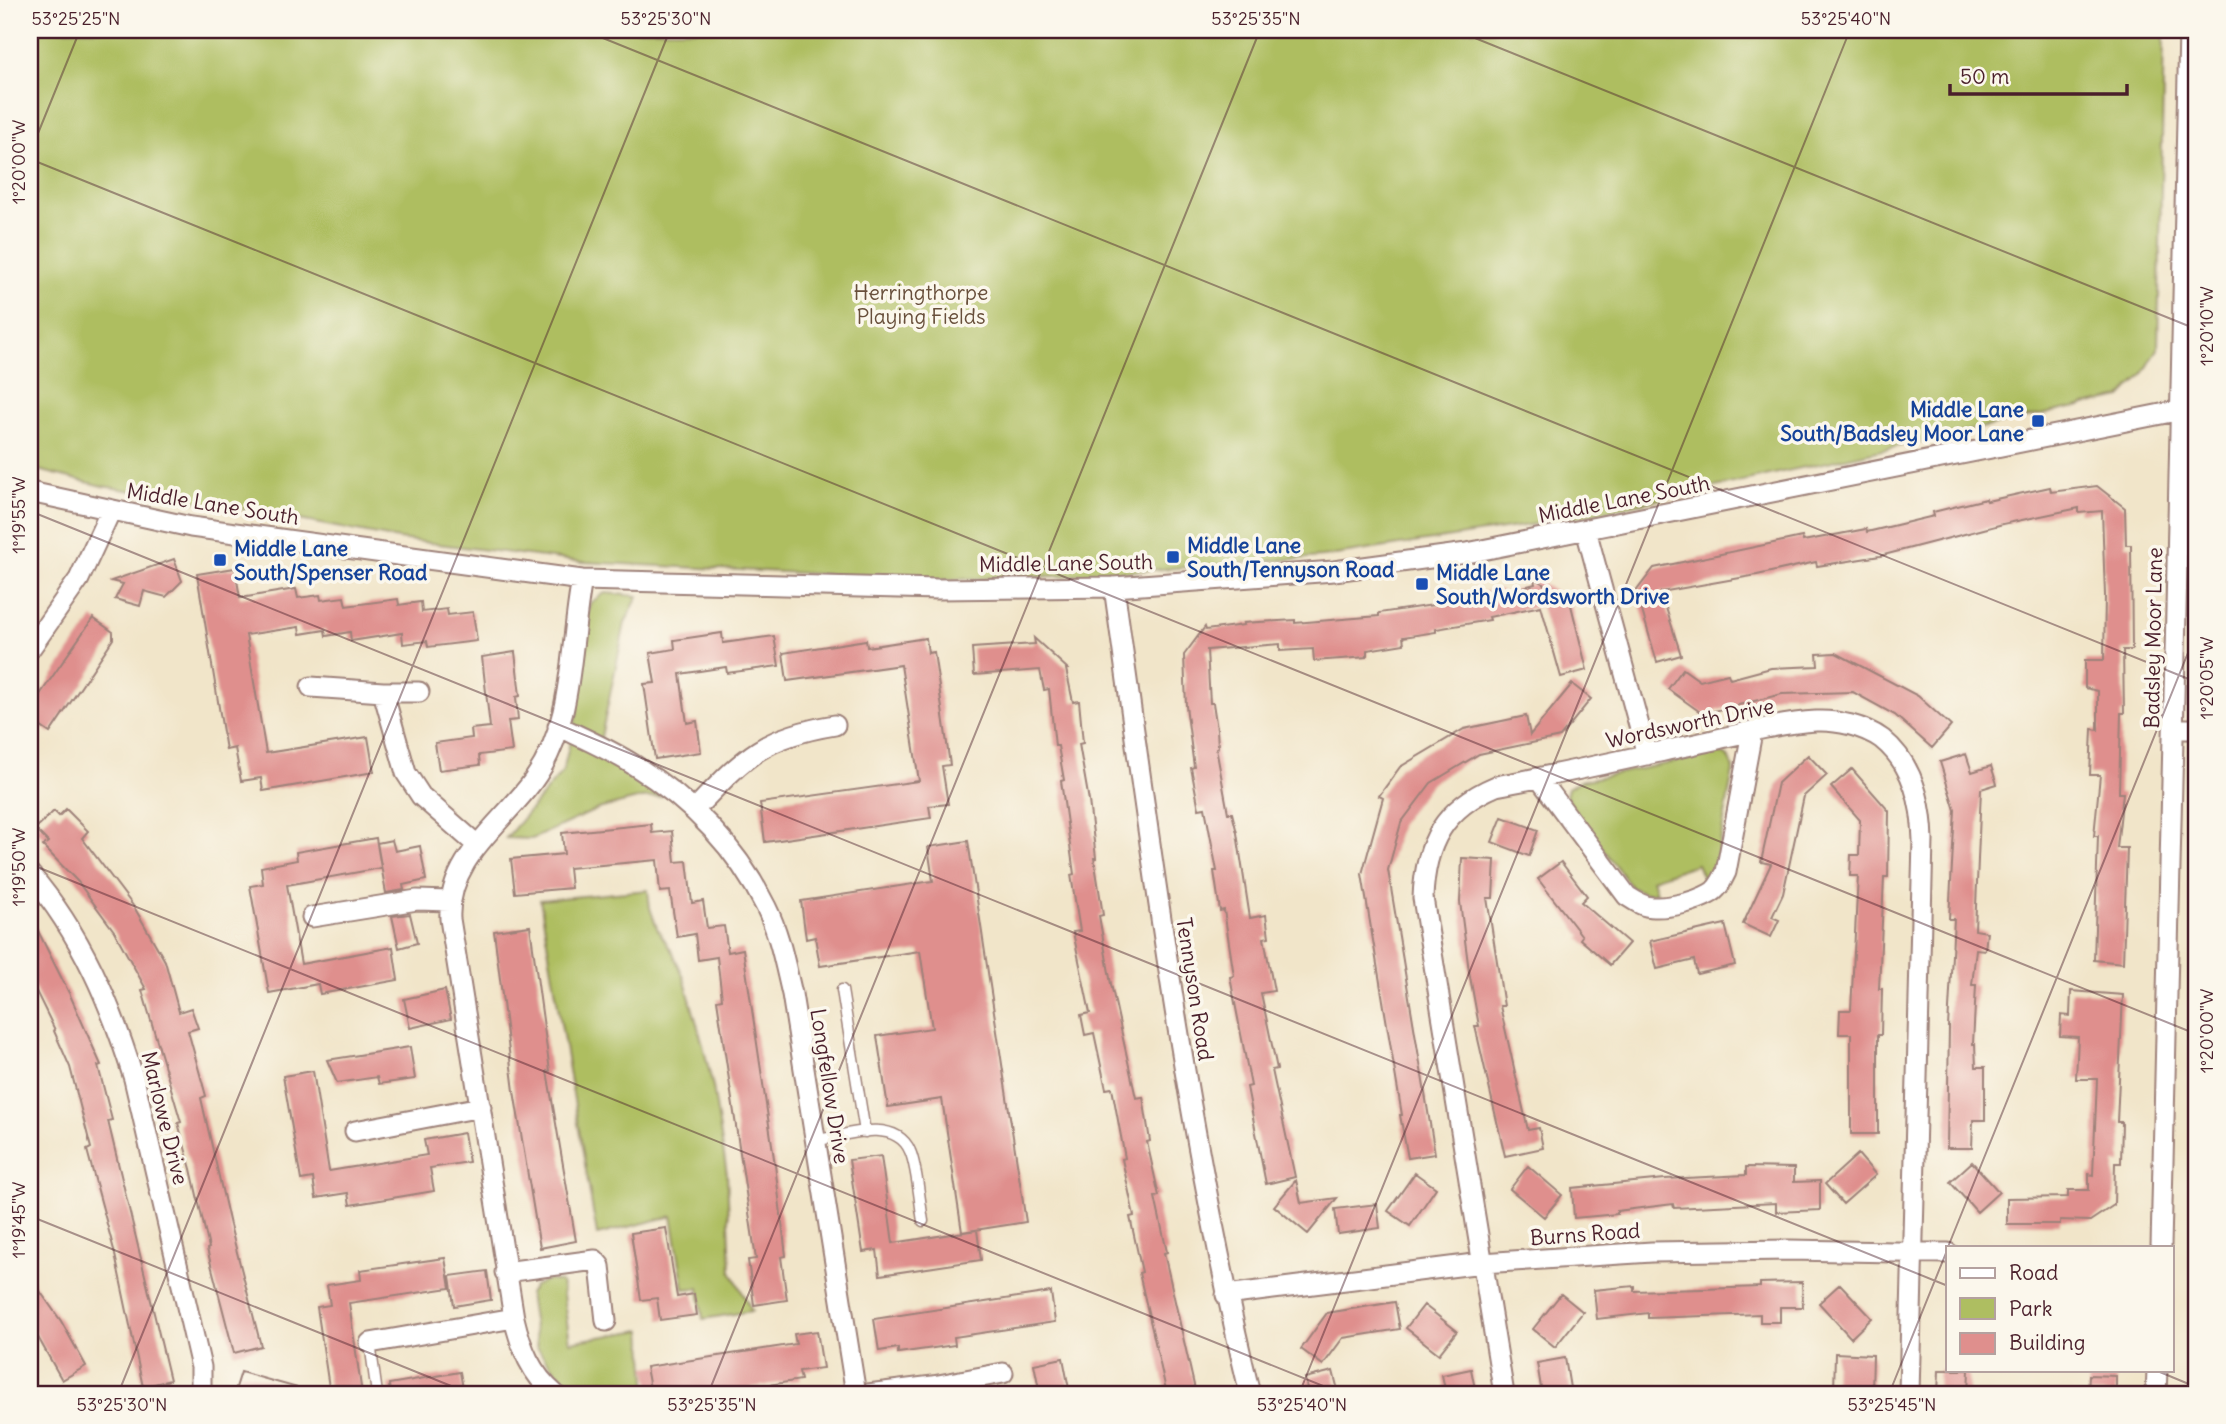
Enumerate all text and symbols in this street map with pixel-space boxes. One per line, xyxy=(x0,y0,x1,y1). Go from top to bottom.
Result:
text: 53°25'25"N xyxy=(31,7,121,30)
text: 53°25'30"N xyxy=(621,7,711,30)
text: 53°25'35"N xyxy=(1211,7,1301,30)
text: 53°25'40"N xyxy=(1801,7,1891,30)
scale bar xyxy=(1950,52,2126,96)
text: 50 m xyxy=(1960,63,2009,90)
text: 1°20'00"W xyxy=(7,120,30,204)
park label: Herringthorpe Playing Fields xyxy=(854,279,988,330)
text: 1°20'10"W xyxy=(2195,286,2218,366)
place label: Middle Lane South/Badsley Moor Lane xyxy=(1780,396,2024,447)
marker: Middle Lane South/Badsley Moor Lane xyxy=(2030,413,2046,429)
street label: Middle Lane South xyxy=(1536,469,1712,529)
text: 1°19'55"W xyxy=(7,476,30,554)
street label: Middle Lane South xyxy=(125,477,301,531)
place label: Middle Lane South/Tennyson Road xyxy=(1187,532,1395,583)
place label: Middle Lane South/Spenser Road xyxy=(234,535,428,586)
street label: Badsley Moor Lane xyxy=(2138,547,2168,729)
street label: Middle Lane South xyxy=(979,548,1153,578)
marker: Middle Lane South/Tennyson Road xyxy=(1165,549,1181,565)
marker: Middle Lane South/Spenser Road xyxy=(212,552,228,568)
place label: Middle Lane South/Wordsworth Drive xyxy=(1436,559,1670,610)
marker: Middle Lane South/Wordsworth Drive xyxy=(1414,576,1430,592)
text: 1°20'05"W xyxy=(2195,637,2218,720)
street label: Wordsworth Drive xyxy=(1603,692,1777,754)
text: 1°19'50"W xyxy=(7,828,30,906)
street label: Tennyson Road xyxy=(1170,915,1220,1063)
text: 1°20'00"W xyxy=(2195,989,2218,1073)
street label: Longfellow Drive xyxy=(804,1006,856,1166)
street label: Marlowe Drive xyxy=(135,1049,195,1187)
text: 1°19'45"W xyxy=(7,1182,30,1258)
street label: Burns Road xyxy=(1529,1217,1641,1251)
legend xyxy=(1946,1246,2174,1372)
text: Road xyxy=(2009,1259,2058,1286)
text: Park xyxy=(2009,1295,2052,1322)
text: Building xyxy=(2009,1329,2085,1356)
text: 53°25'30"N xyxy=(77,1393,167,1416)
text: 53°25'35"N xyxy=(667,1393,757,1416)
text: 53°25'40"N xyxy=(1257,1393,1347,1416)
text: 53°25'45"N xyxy=(1847,1393,1937,1416)

